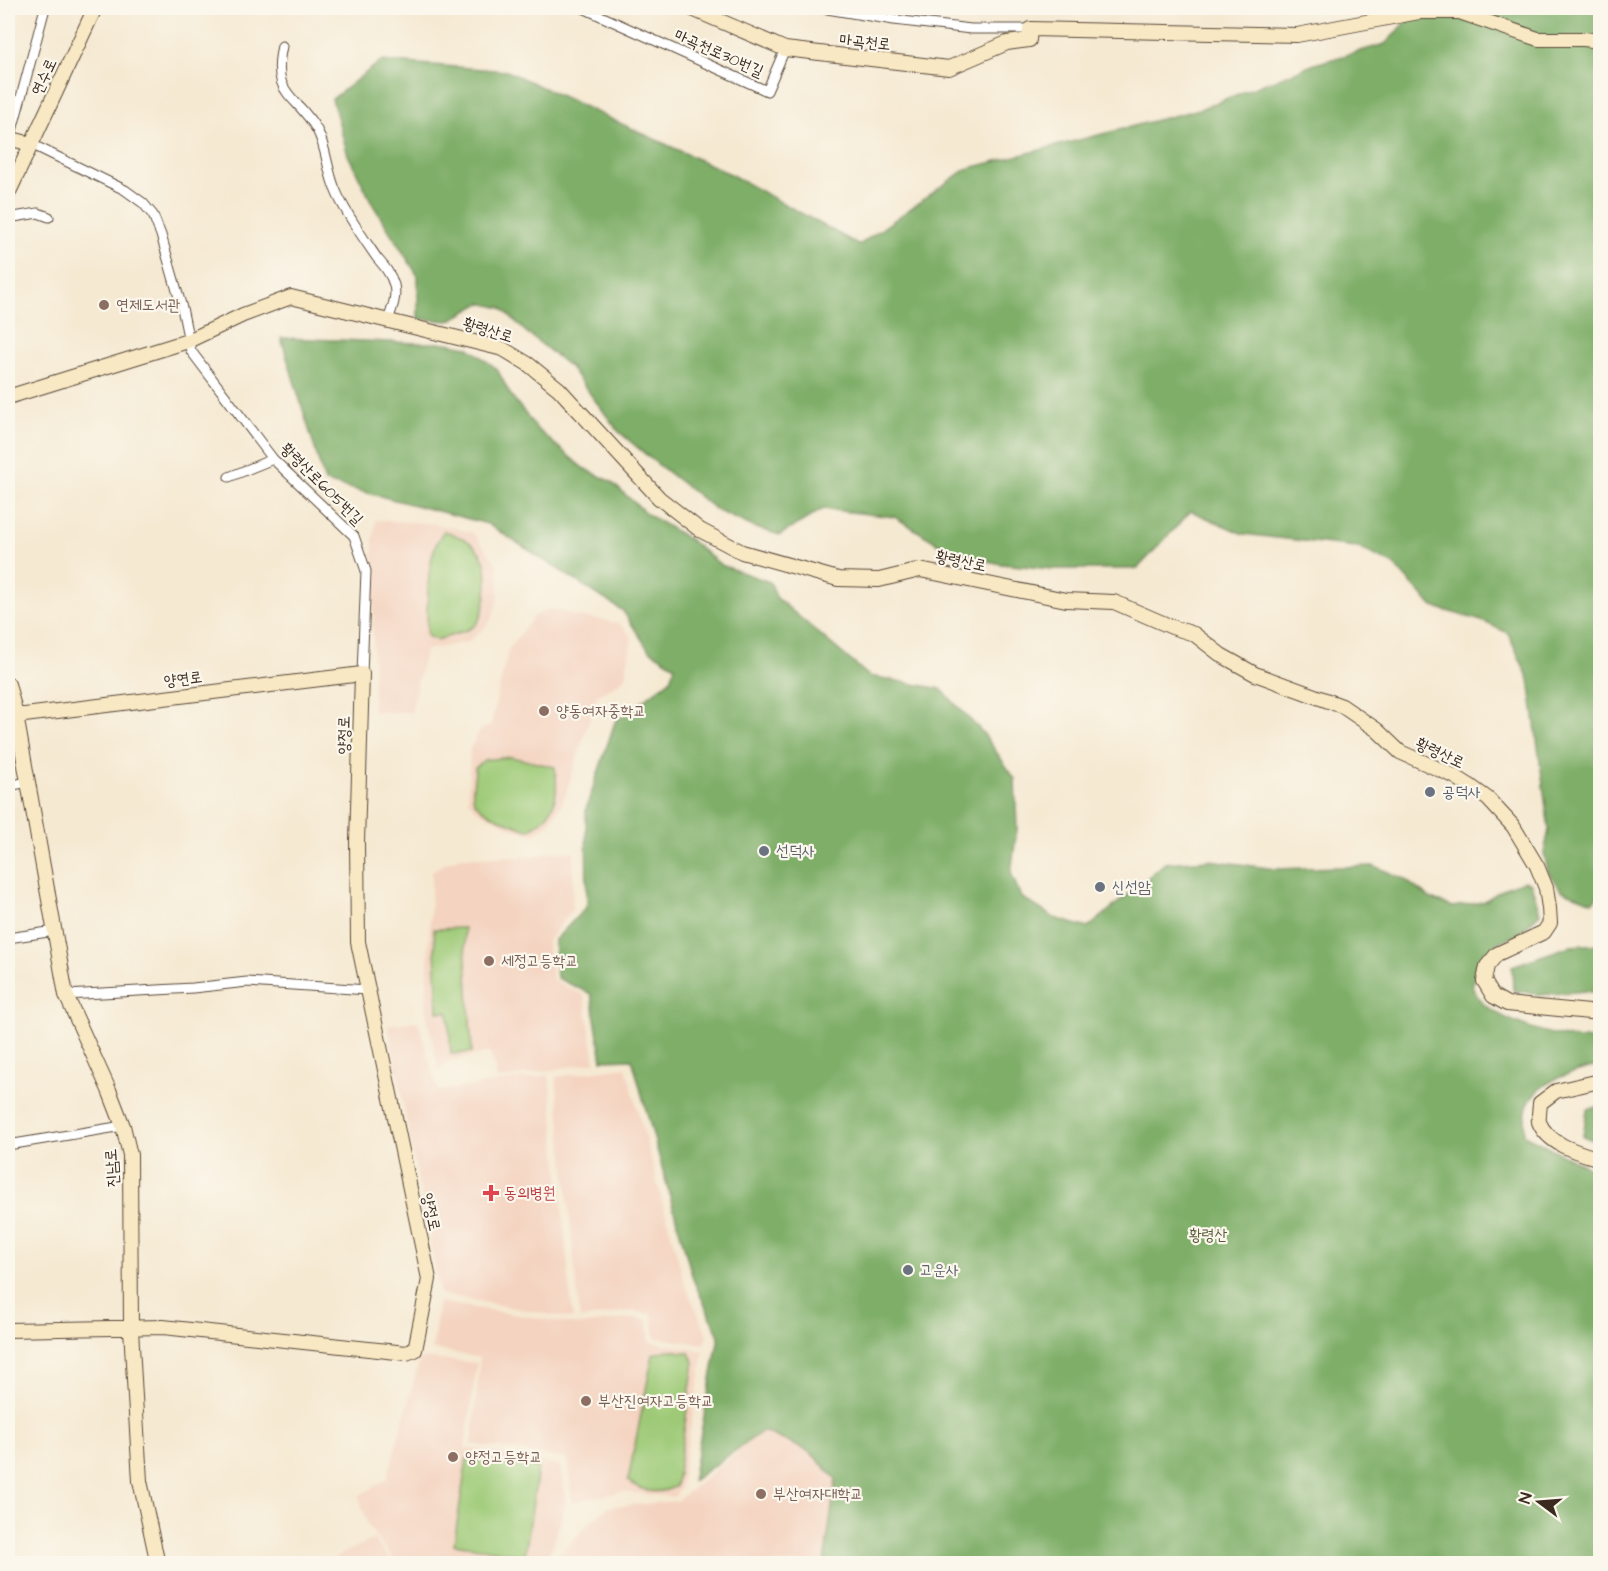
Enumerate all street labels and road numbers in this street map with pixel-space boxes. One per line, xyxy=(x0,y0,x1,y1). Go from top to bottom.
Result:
street label: 마곡천로30번길 xyxy=(671,24,767,83)
street label: 마곡천로 xyxy=(838,28,892,56)
street label: 연수로 xyxy=(26,55,62,99)
street label: 황령산로 xyxy=(460,312,516,348)
street label: 황령산로605번길 xyxy=(276,438,368,530)
street label: 황령산로 xyxy=(934,545,988,577)
street label: 양연로 xyxy=(162,666,204,692)
street label: 양정로 xyxy=(333,715,355,755)
street label: 황령산로 xyxy=(1412,732,1468,774)
street label: 진남로 xyxy=(100,1148,124,1188)
street label: 양정로 xyxy=(416,1191,446,1233)

